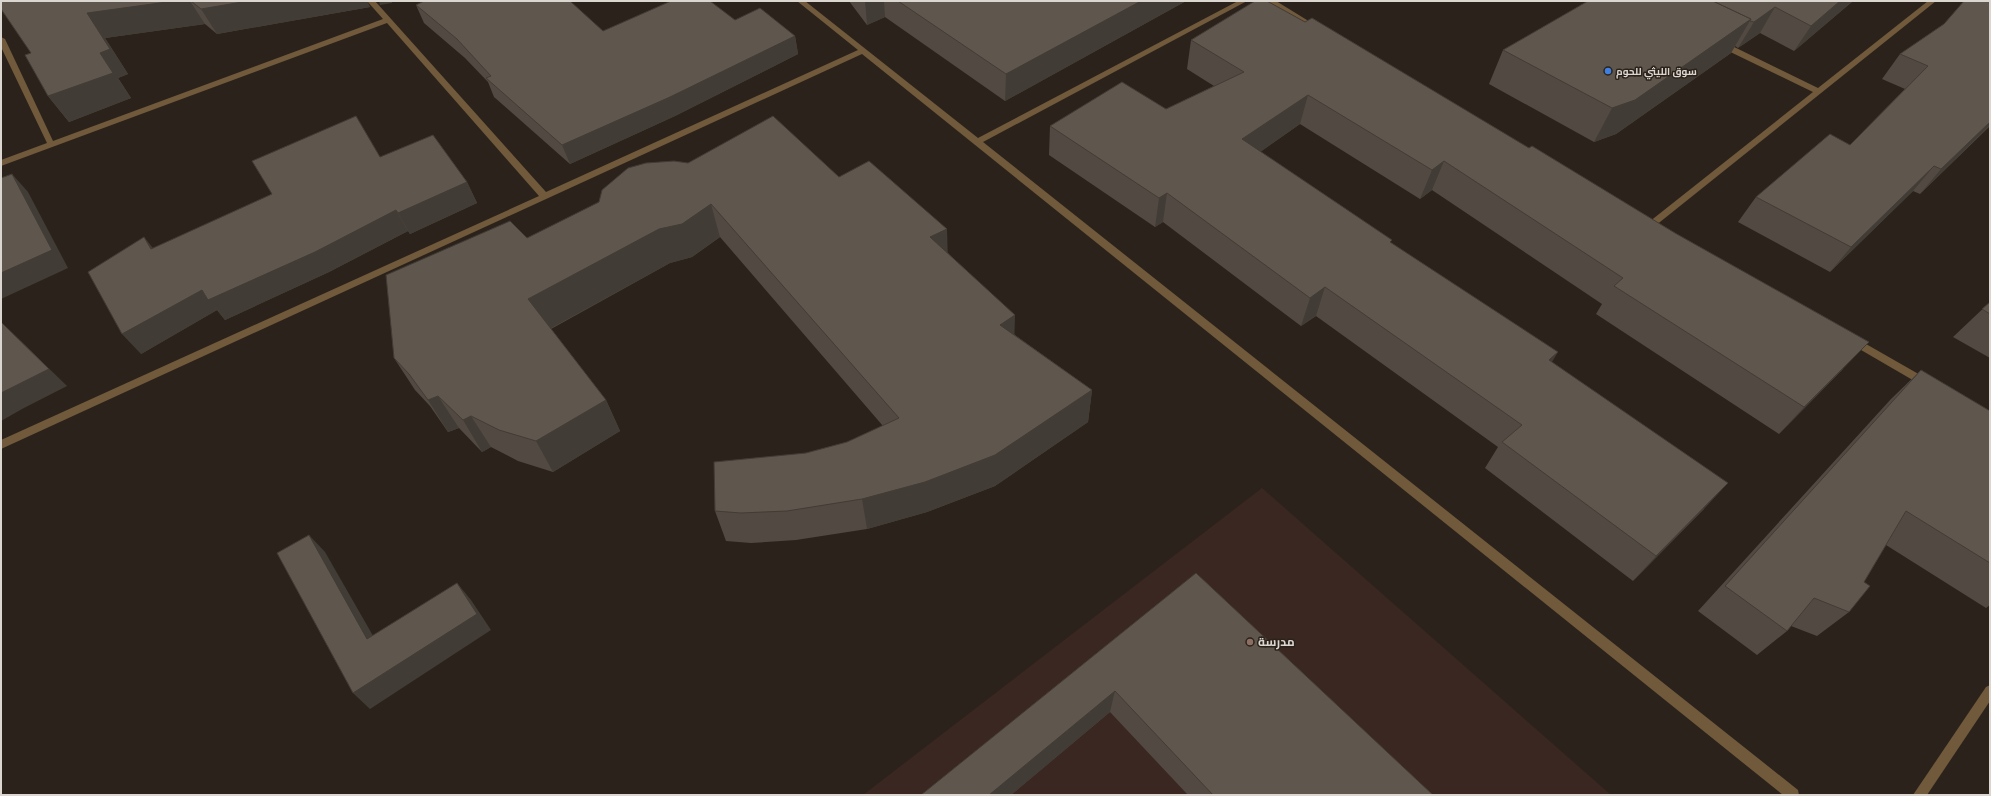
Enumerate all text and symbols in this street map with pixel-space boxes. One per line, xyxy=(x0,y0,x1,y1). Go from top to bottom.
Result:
place label: سوق الليثي للحوم xyxy=(1616,65,1697,80)
marker: سوق الليثي للحوم xyxy=(1603,66,1613,76)
place label: مدرسة xyxy=(1258,634,1295,650)
marker: مدرسة xyxy=(1245,637,1255,647)

